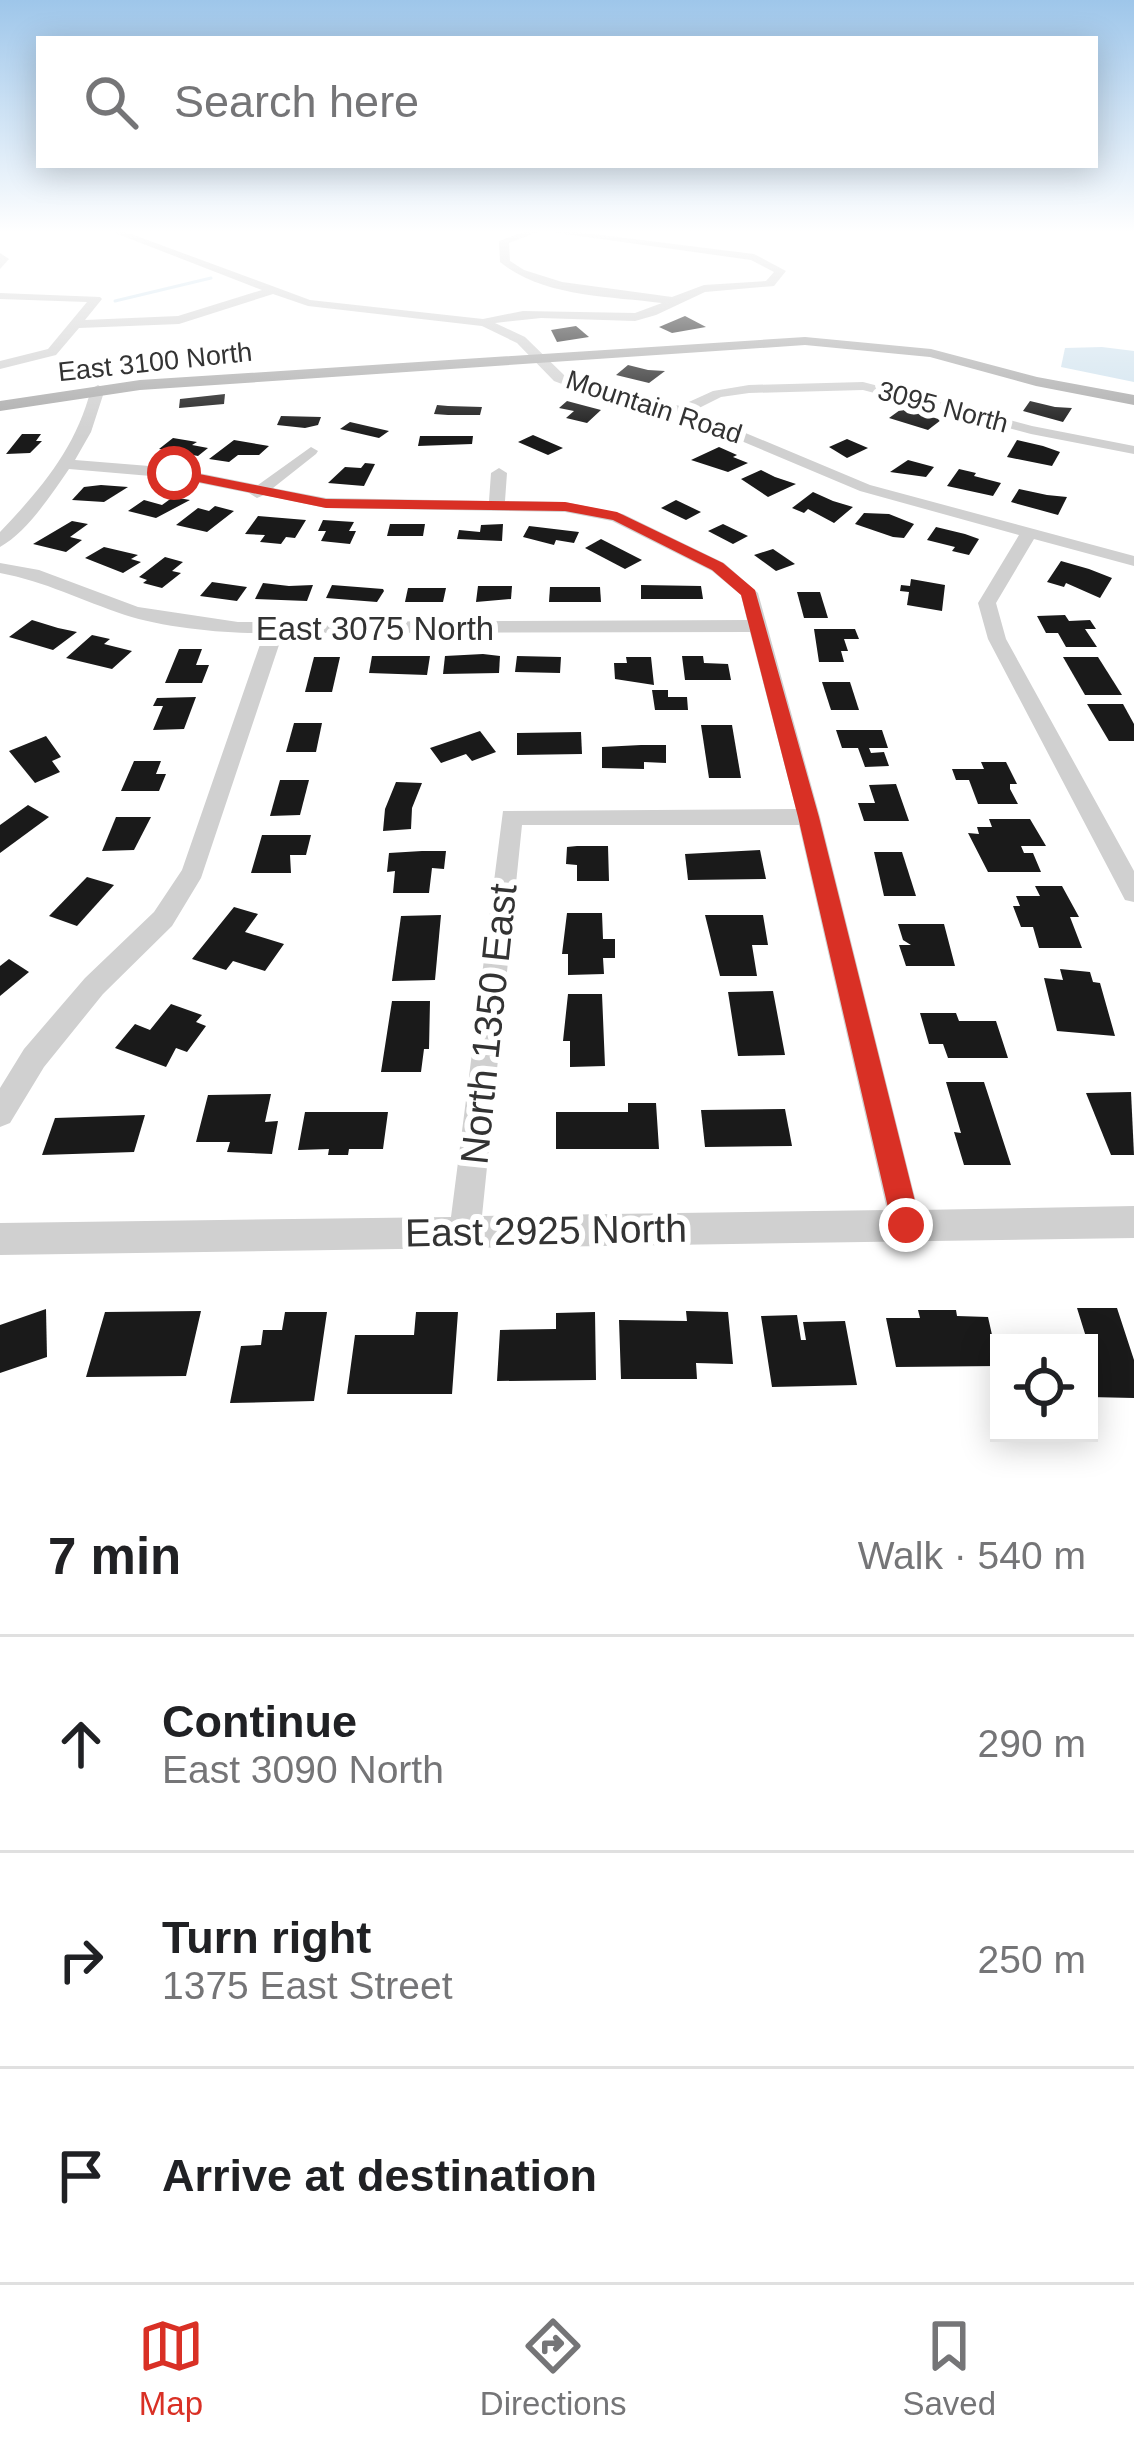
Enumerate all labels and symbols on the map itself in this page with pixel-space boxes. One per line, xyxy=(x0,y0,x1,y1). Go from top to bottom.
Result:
street label: East 3100 North xyxy=(56,337,254,387)
street label: Mountain Road xyxy=(562,364,746,450)
street label: 3095 North xyxy=(875,375,1011,439)
route start xyxy=(147,446,201,500)
street label: East 3075 North xyxy=(256,610,494,647)
street label: North 1350 East xyxy=(452,881,525,1166)
route end xyxy=(879,1198,933,1252)
street label: East 2925 North xyxy=(405,1207,687,1254)

